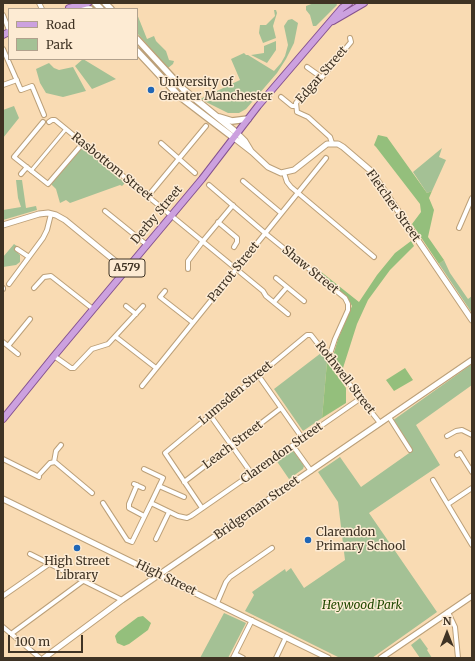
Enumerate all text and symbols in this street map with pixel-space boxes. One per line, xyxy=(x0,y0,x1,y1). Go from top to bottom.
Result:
legend xyxy=(8,8,138,60)
text: Road xyxy=(46,17,75,32)
text: Park xyxy=(46,37,73,52)
street label: Edgar Street xyxy=(293,43,351,107)
place label: University of Greater Manchester xyxy=(159,76,273,104)
marker: University of Greater Manchester xyxy=(146,85,156,95)
street label: Rasbottom Street xyxy=(68,130,156,204)
street label: Fletcher Street xyxy=(363,167,423,245)
street label: Derby Street xyxy=(128,183,186,247)
street label: Parrot Street xyxy=(205,239,263,305)
street label: Shaw Street xyxy=(279,243,341,297)
road number: A579 xyxy=(109,259,145,277)
street label: Rothwell Street xyxy=(312,339,378,417)
street label: Lumsden Street xyxy=(196,358,276,428)
street label: Leach Street xyxy=(200,418,266,472)
street label: Clarendon Street xyxy=(238,419,326,487)
street label: Bridgeman Street xyxy=(211,473,303,543)
place label: Clarendon Primary School xyxy=(316,526,406,554)
marker: Clarendon Primary School xyxy=(303,535,313,545)
marker: High Street Library xyxy=(72,543,82,553)
place label: High Street Library xyxy=(44,555,110,583)
street label: High Street xyxy=(133,557,199,599)
park label: Heywood Park xyxy=(322,599,402,613)
north arrow xyxy=(427,613,467,653)
text: N xyxy=(443,614,451,628)
scale bar xyxy=(10,627,85,653)
text: 100 m xyxy=(15,634,50,649)

